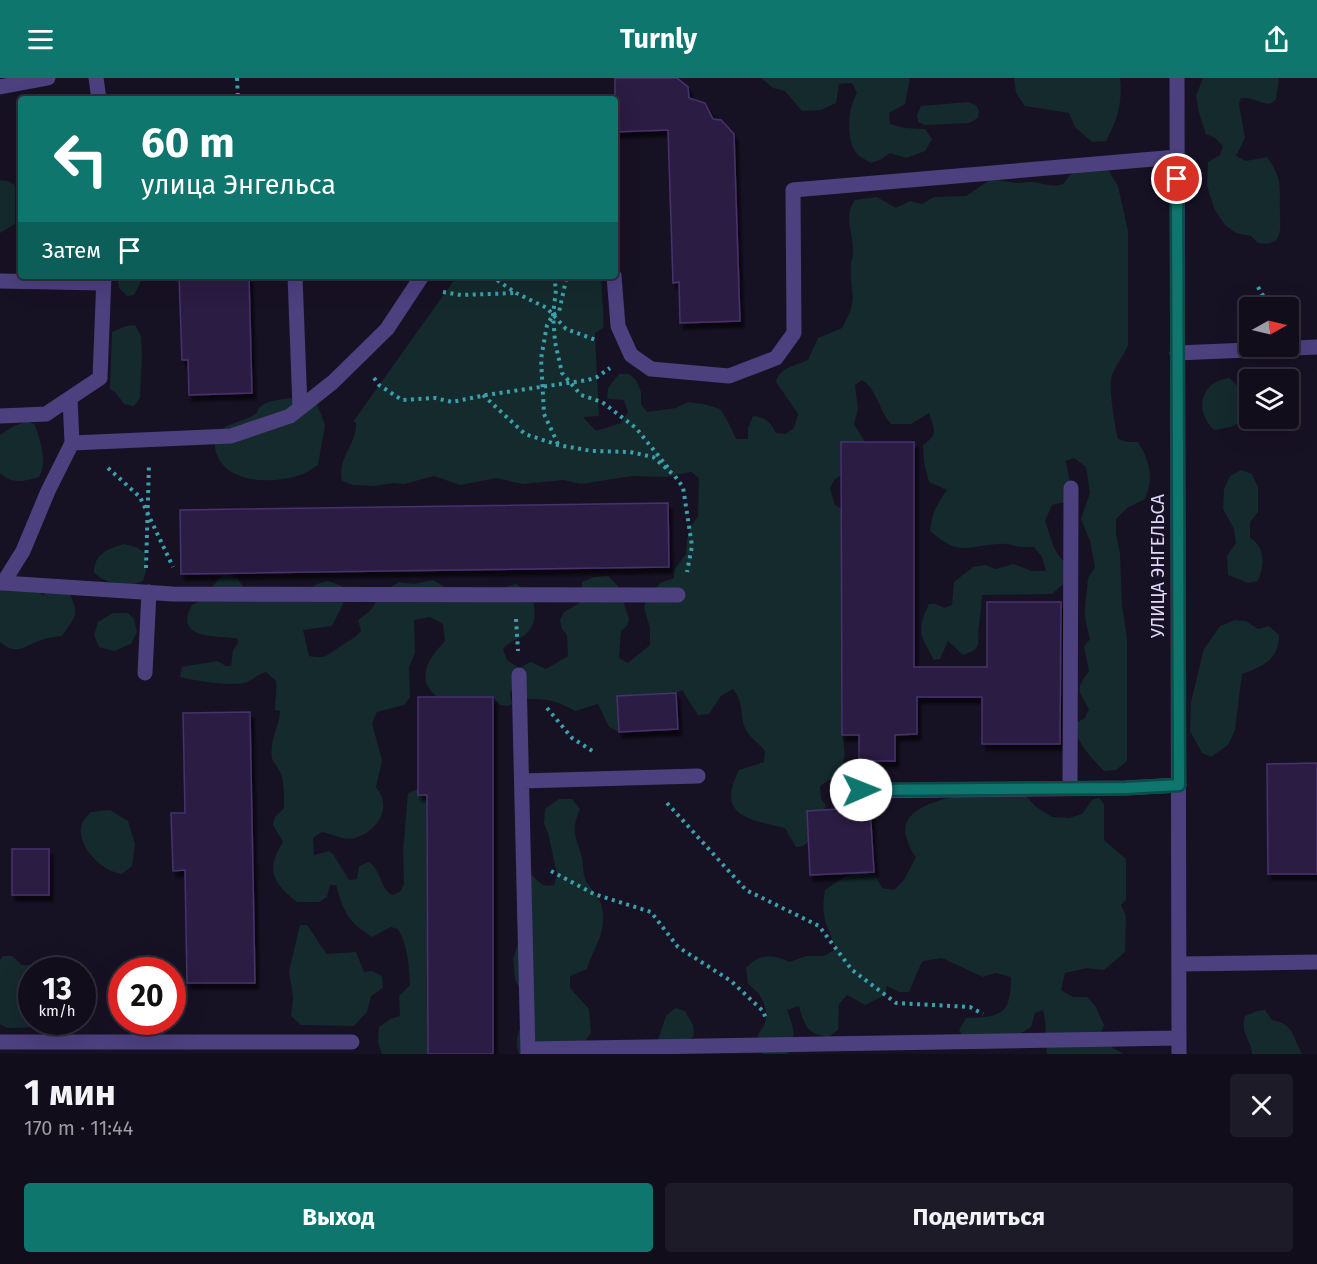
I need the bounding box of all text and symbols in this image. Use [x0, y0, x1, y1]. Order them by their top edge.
icon: menu [24, 23, 57, 56]
text: Turnly [620, 23, 697, 55]
icon: share [1260, 23, 1293, 56]
text: 60 m [141, 118, 235, 168]
icon: left [42, 120, 120, 198]
pin [1151, 153, 1202, 204]
icon: arrive [1160, 162, 1193, 195]
text: улица Энгельса [141, 169, 336, 201]
icon: arrive [113, 234, 146, 267]
text: Затем [42, 237, 101, 264]
north arrow [1239, 297, 1299, 357]
map controls [1239, 297, 1299, 429]
button: layers [1239, 369, 1299, 429]
street label: УЛИЦА ЭНГЕЛЬСА [1147, 493, 1169, 638]
position arrow [829, 758, 893, 822]
speed limit sign: 20 [108, 957, 186, 1035]
text: 13 [42, 971, 72, 1007]
text: km/h [38, 1002, 76, 1020]
text: 1 мин [24, 1071, 116, 1115]
button: close [1230, 1074, 1293, 1137]
text: 170 m · 11:44 [24, 1116, 133, 1140]
button: Выход [24, 1183, 653, 1252]
button: Поделиться [665, 1183, 1293, 1252]

